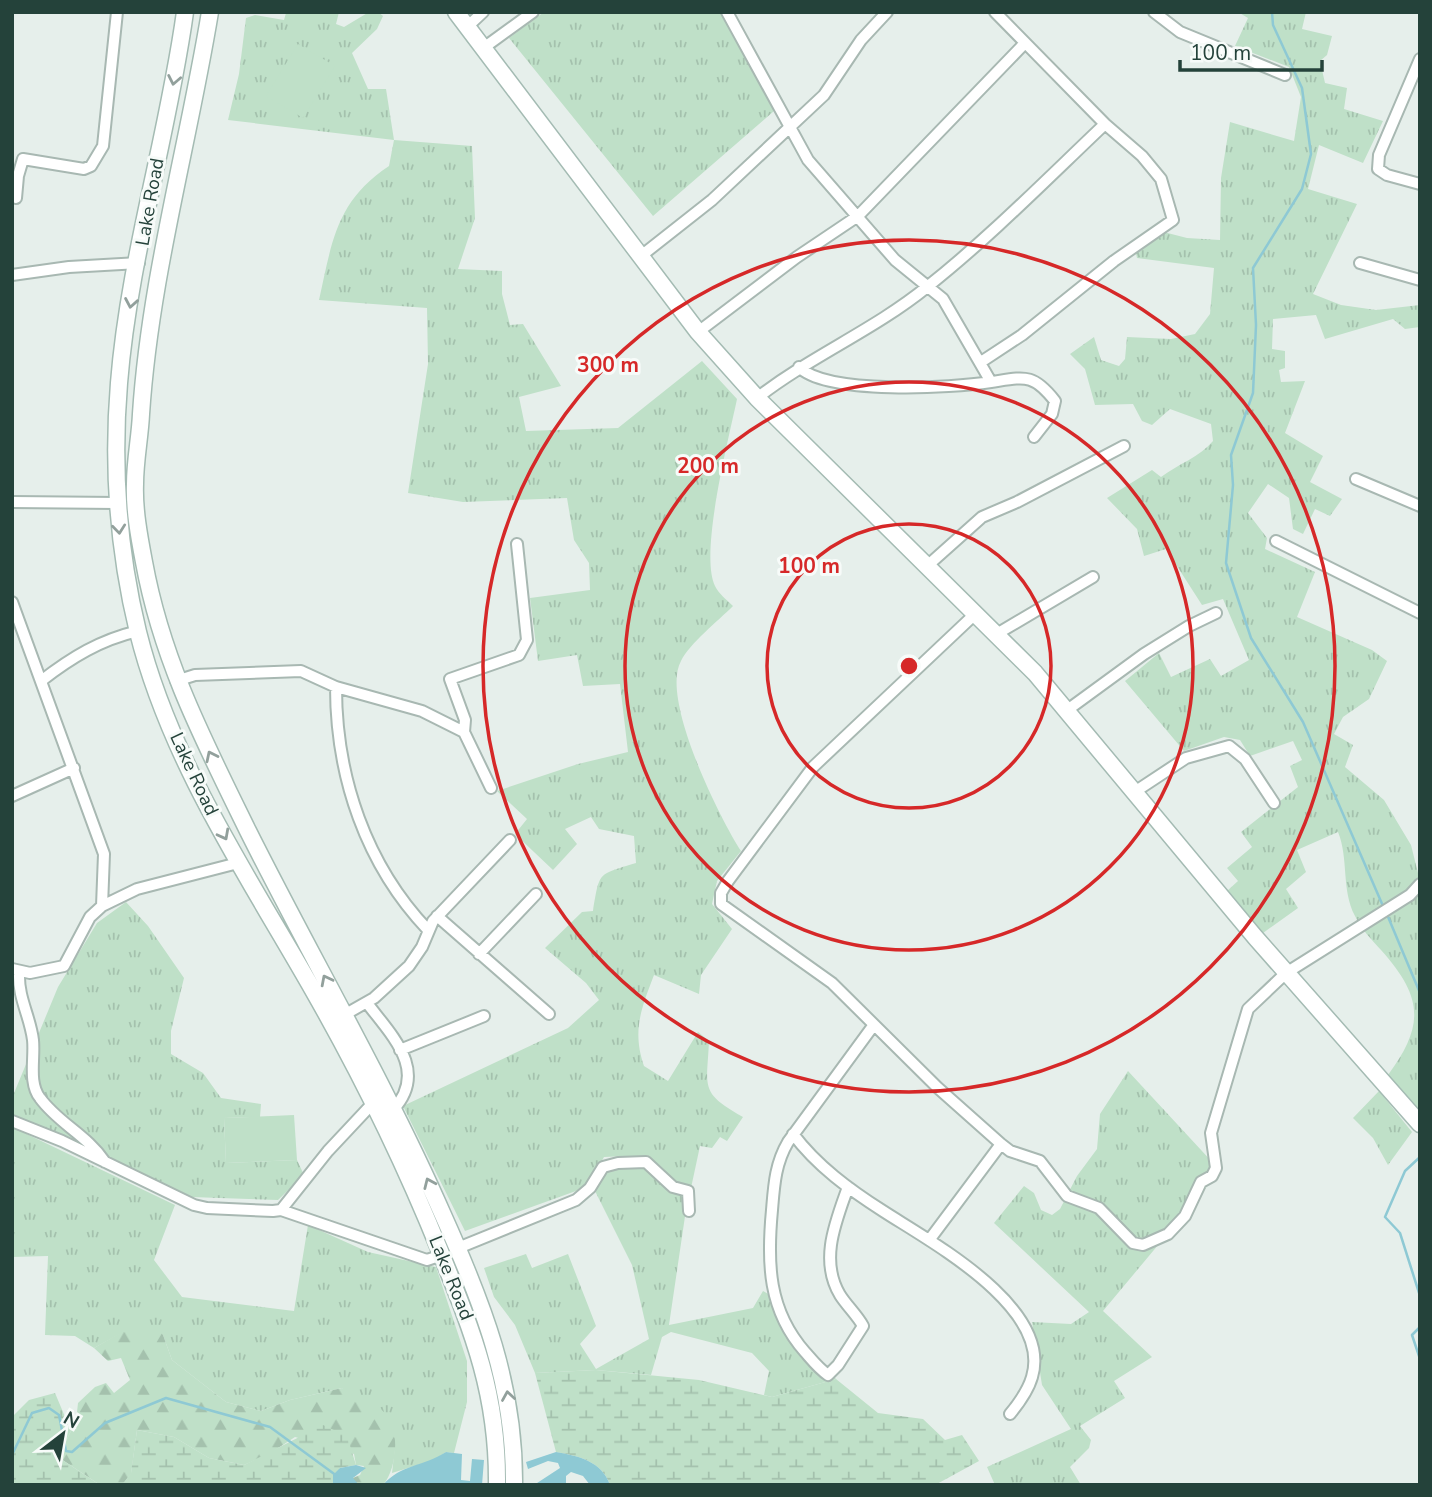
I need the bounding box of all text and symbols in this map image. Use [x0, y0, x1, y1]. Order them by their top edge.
scale bar [1180, 28, 1322, 72]
text: 100 m [1190, 39, 1251, 67]
one-way arrow [167, 74, 182, 85]
street label: Lake Road [129, 156, 171, 248]
one-way arrow [124, 297, 139, 309]
text: 300 m [577, 351, 639, 379]
text: 200 m [677, 452, 739, 480]
one-way arrow [111, 524, 126, 535]
text: 100 m [778, 552, 840, 580]
centre of rings [897, 654, 921, 678]
street label: Lake Road [163, 728, 225, 820]
one-way arrow [205, 751, 219, 763]
one-way arrow [216, 828, 229, 840]
one-way arrow [321, 975, 335, 987]
one-way arrow [424, 1178, 438, 1190]
street label: Lake Road [422, 1232, 480, 1324]
one-way arrow [501, 1390, 516, 1402]
north arrow [28, 1399, 98, 1469]
text: N [58, 1405, 84, 1435]

